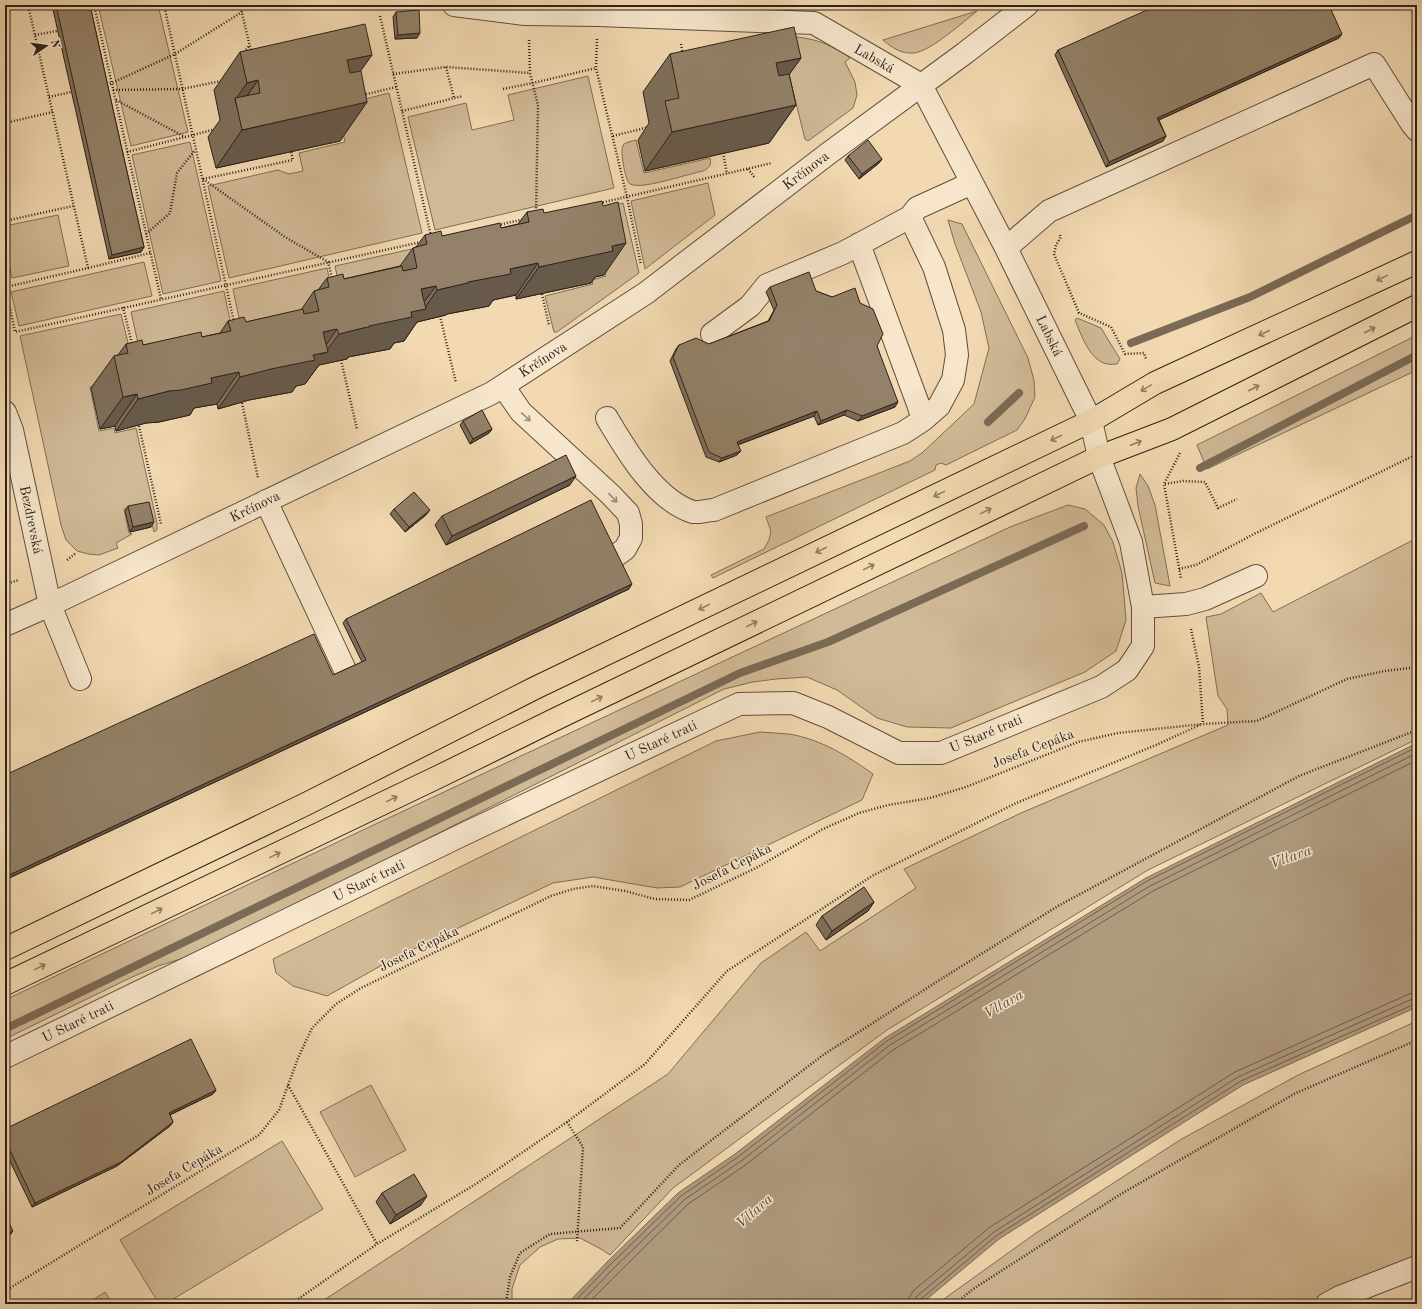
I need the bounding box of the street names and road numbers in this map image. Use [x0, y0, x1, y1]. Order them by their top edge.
street label: Labská [852, 42, 897, 76]
street label: Krčínova [780, 149, 832, 193]
street label: Labská [1033, 313, 1065, 359]
street label: Krčínova [517, 339, 570, 381]
street label: Bezdrevská [17, 485, 45, 555]
street label: Krčínova [228, 489, 282, 525]
street label: U Staré trati [948, 712, 1025, 756]
street label: U Staré trati [623, 718, 699, 764]
street label: Josefa Cepáka [990, 727, 1076, 771]
street label: Josefa Cepáka [690, 841, 774, 893]
street label: U Staré trati [331, 858, 407, 904]
street label: Josefa Cepáka [377, 924, 461, 974]
street label: U Staré trati [40, 999, 116, 1045]
street label: Josefa Cepáka [143, 1142, 225, 1198]

